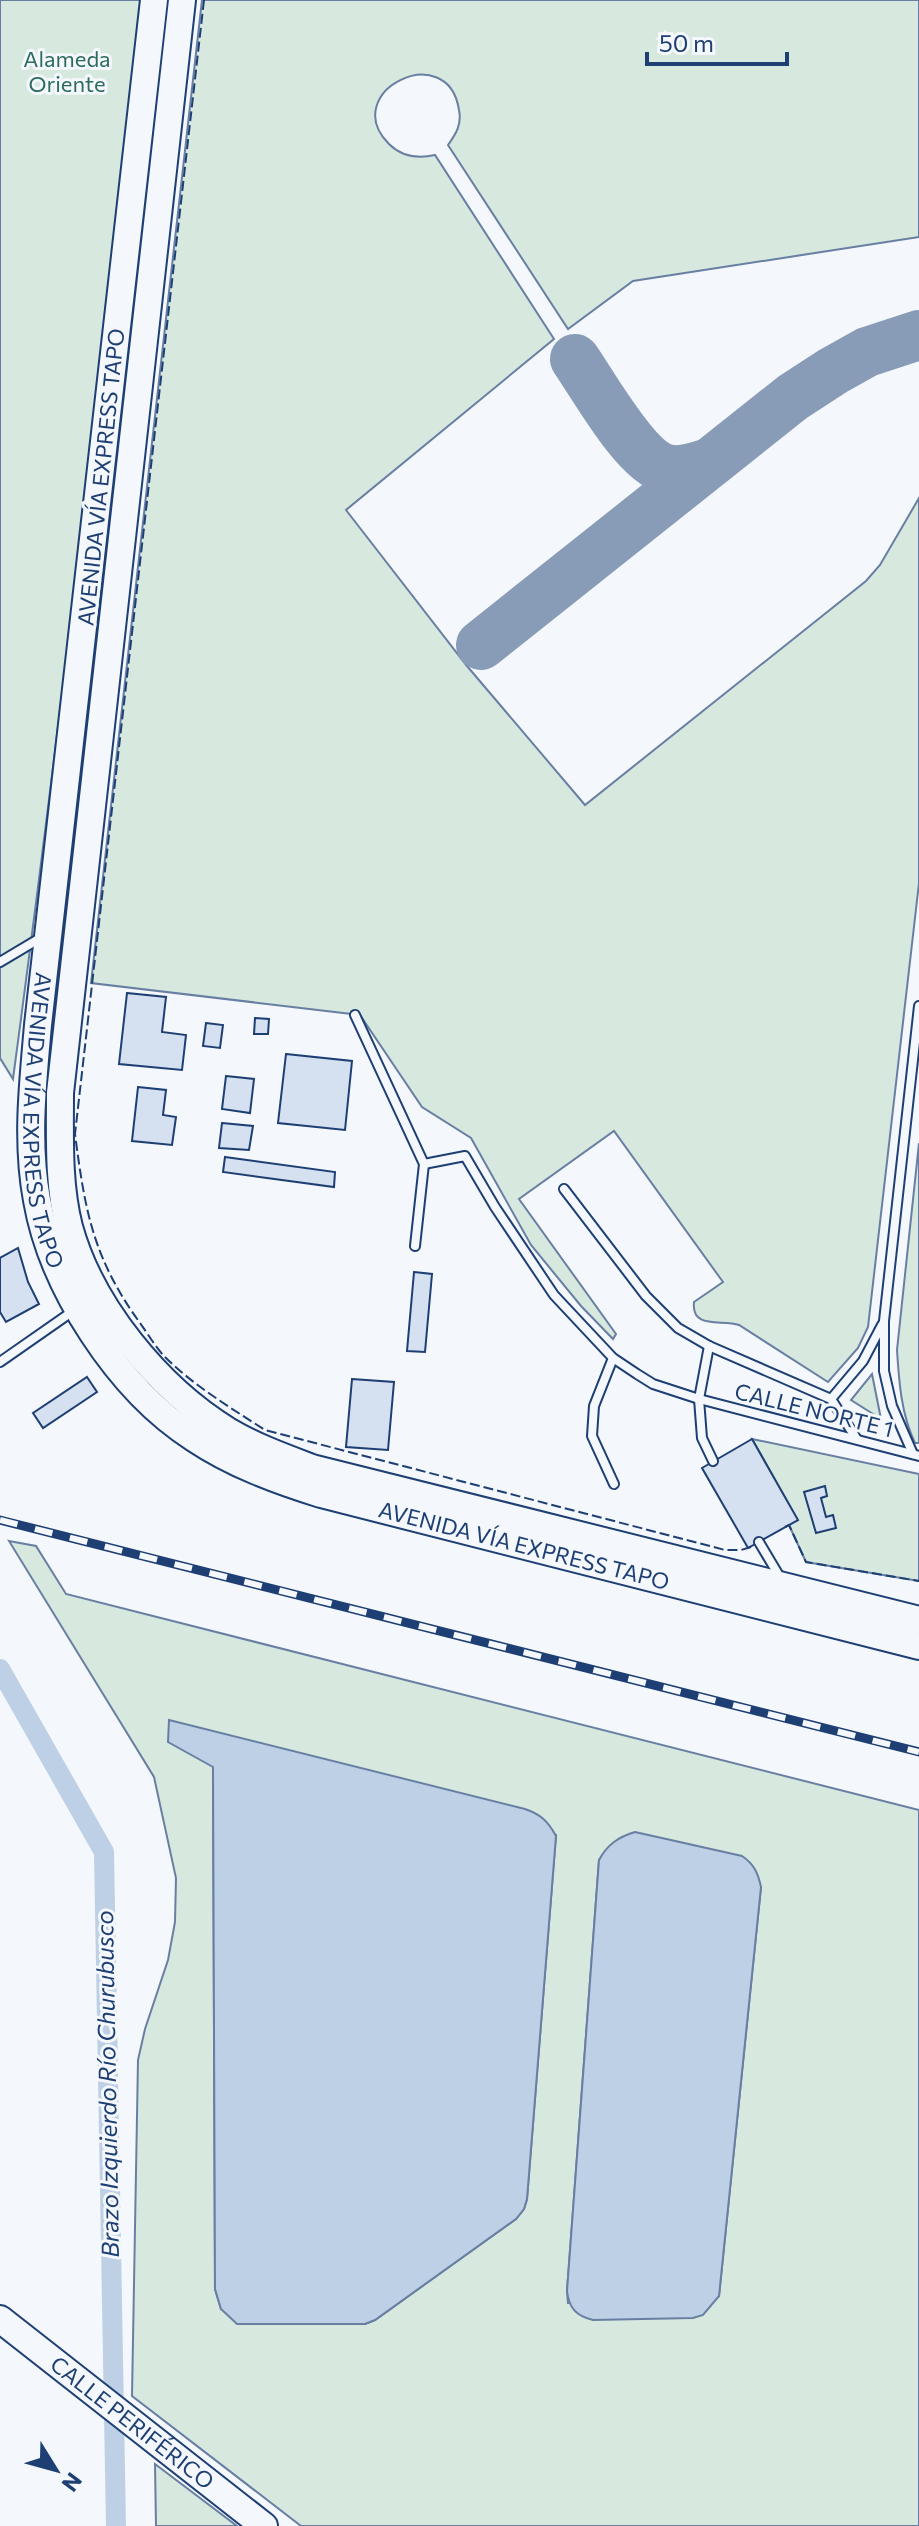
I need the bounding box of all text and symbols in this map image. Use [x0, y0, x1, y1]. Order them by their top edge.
scale bar [647, 16, 787, 66]
text: 50 m [659, 28, 714, 57]
park label: Alameda Oriente [23, 45, 111, 97]
street label: AVENIDA VÍA EXPRESS TAPO [71, 327, 130, 627]
street label: AVENIDA VÍA EXPRESS TAPO [18, 971, 70, 1272]
street label: CALLE NORTE 1 [732, 1377, 896, 1442]
street label: AVENIDA VÍA EXPRESS TAPO [376, 1495, 672, 1595]
water label: Brazo Izquierdo Río Churubusco [89, 1910, 124, 2258]
street label: CALLE PERIFÉRICO [45, 2350, 220, 2495]
north arrow [16, 2430, 96, 2510]
text: N [57, 2468, 88, 2497]

